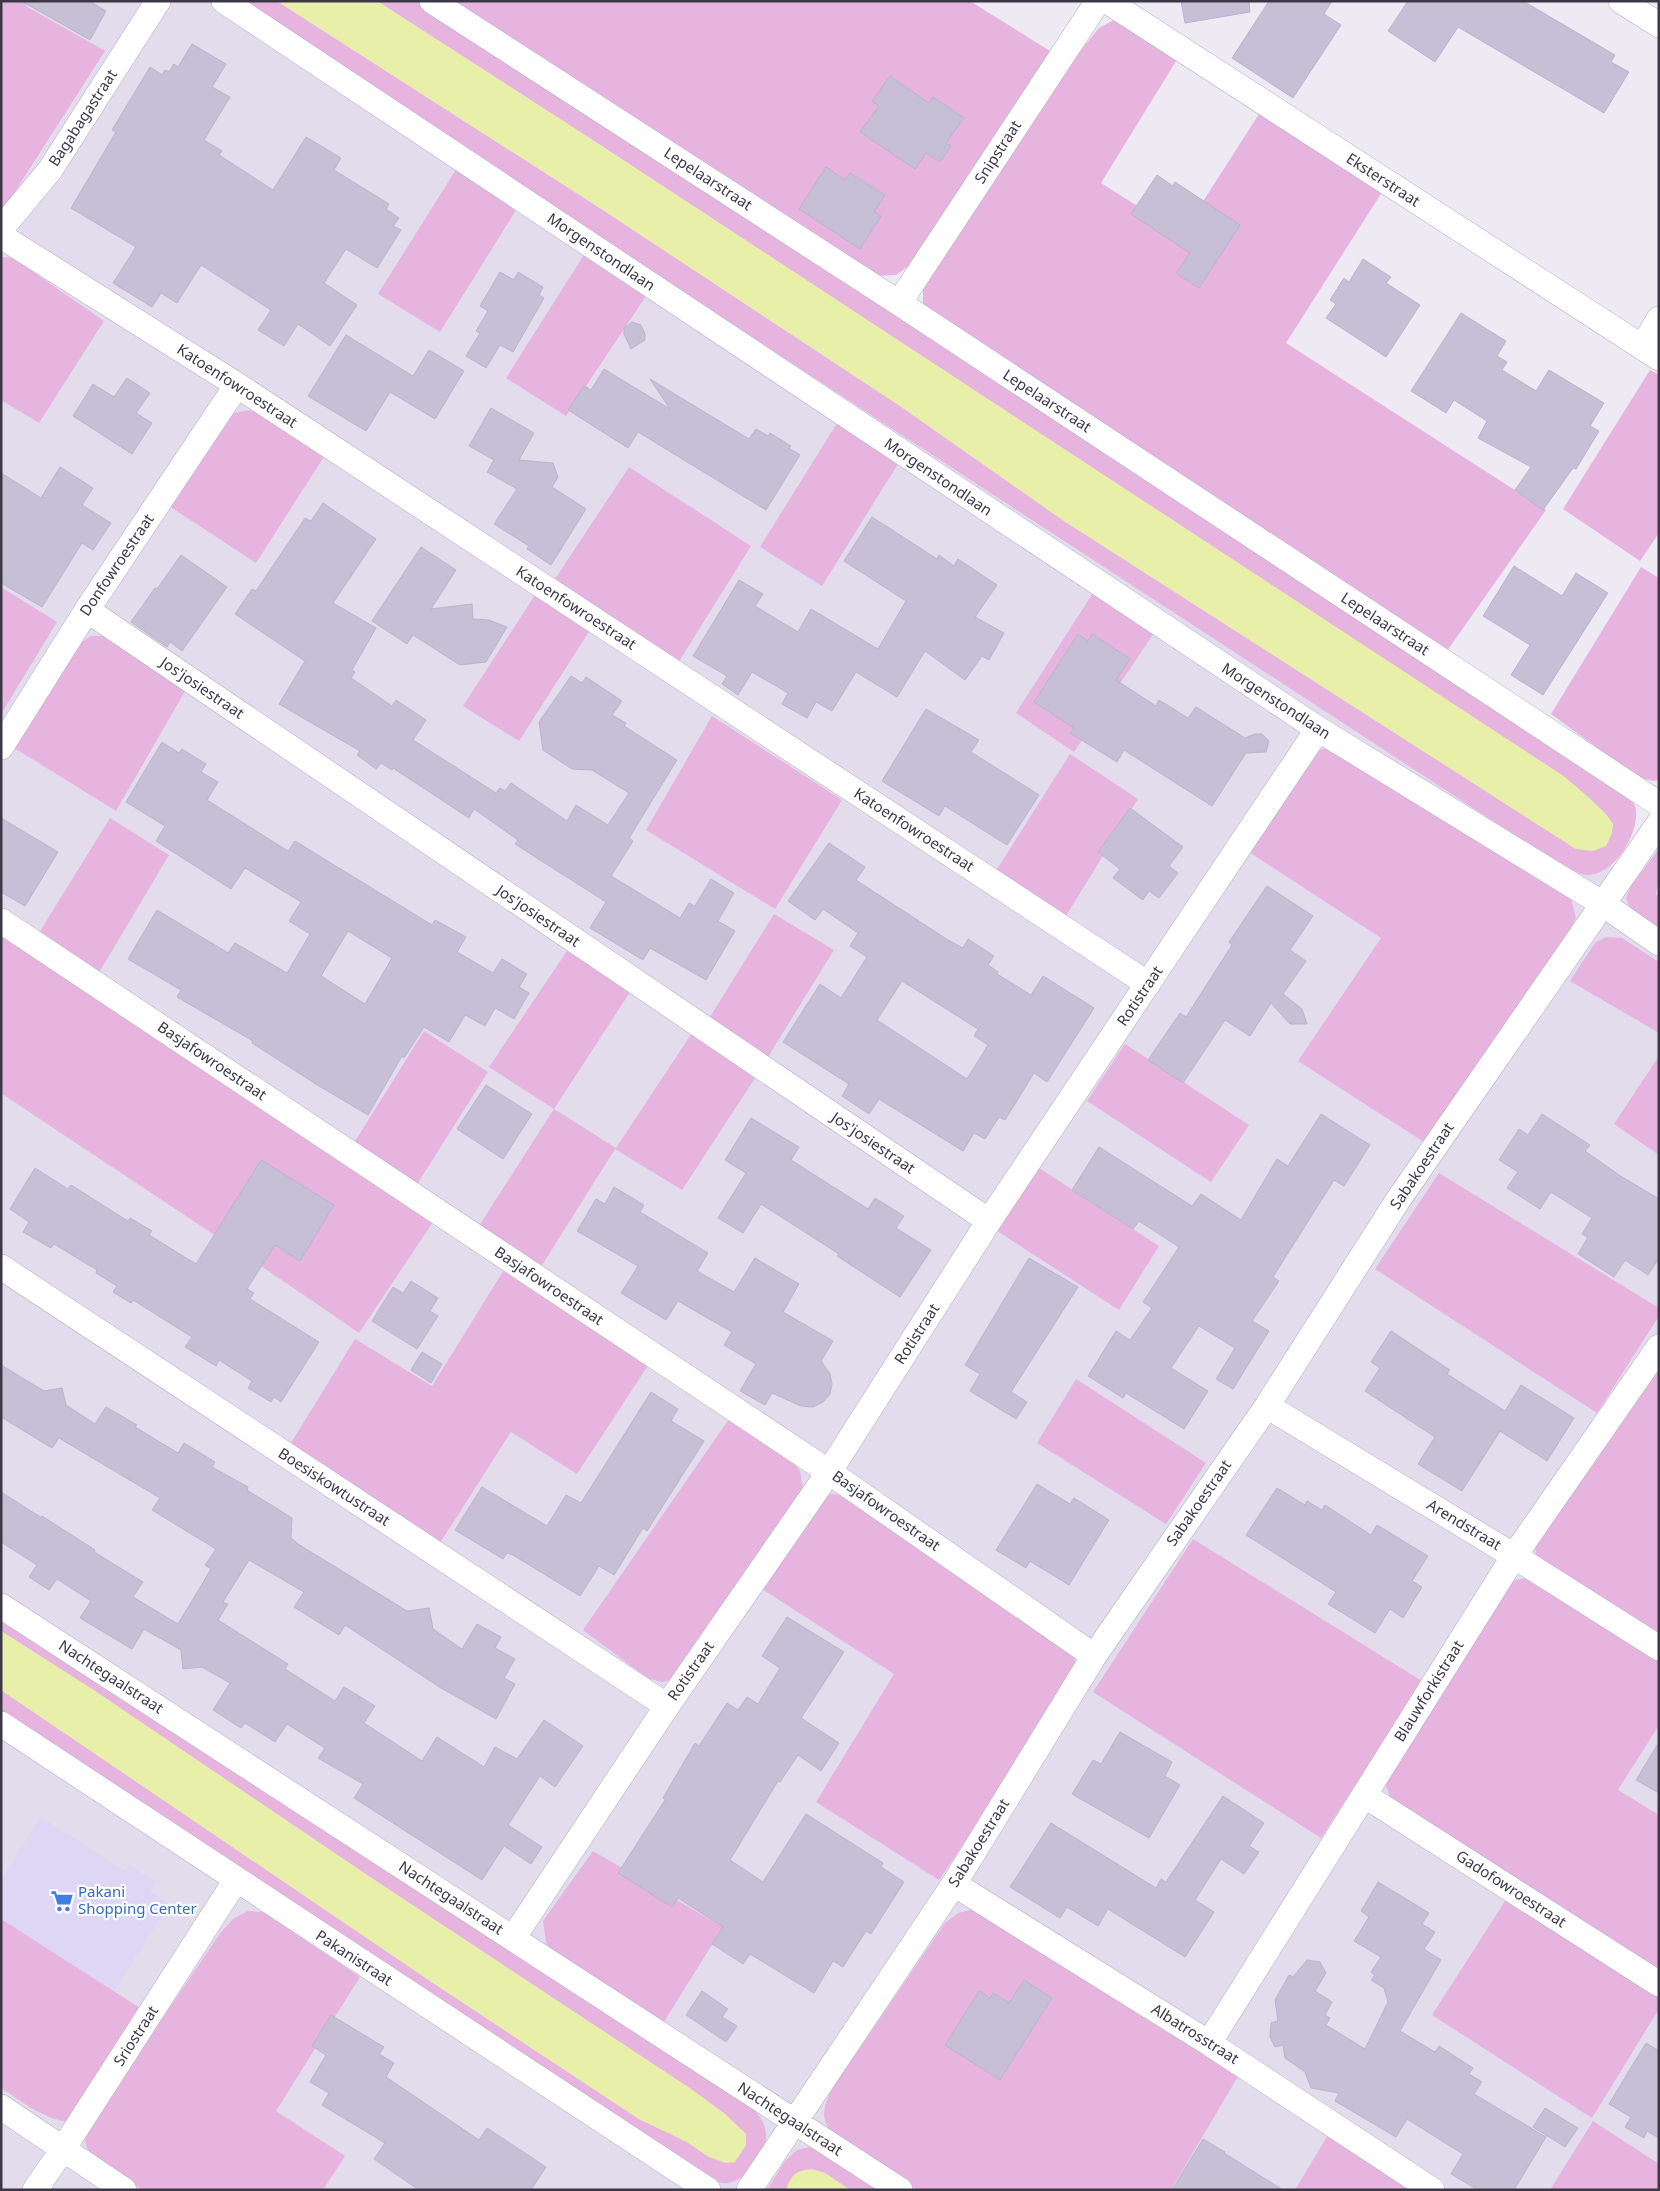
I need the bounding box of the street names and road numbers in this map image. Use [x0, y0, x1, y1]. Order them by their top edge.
street label: Bagabagastraat [43, 65, 121, 170]
street label: Snipstraat [969, 116, 1025, 187]
street label: Lepelaarstraat [660, 142, 757, 215]
street label: Eksterstraat [1343, 148, 1425, 211]
street label: Morgenstondlaan [544, 208, 659, 295]
street label: Katoenfowroestraat [173, 339, 302, 432]
street label: Lepelaarstraat [999, 364, 1096, 437]
street label: Morgenstondlaan [881, 433, 996, 520]
street label: Donfowroestraat [75, 509, 158, 619]
street label: Katoenfowroestraat [512, 561, 641, 654]
street label: Lepelaarstraat [1337, 587, 1434, 660]
street label: Jos'josiestraat [155, 651, 249, 723]
street label: Morgenstondlaan [1218, 658, 1335, 743]
street label: Katoenfowroestraat [850, 783, 979, 876]
street label: Jos'josiestraat [491, 879, 585, 951]
street label: Rotistraat [1112, 961, 1167, 1029]
street label: Basjafowroestraat [154, 1016, 271, 1104]
street label: Jos'josiestraat [826, 1106, 920, 1178]
street label: Sabakoestraat [1385, 1118, 1458, 1213]
street label: Basjafowroestraat [491, 1241, 608, 1329]
street label: Rotistraat [889, 1299, 943, 1368]
street label: Boesiskowtustraat [275, 1443, 395, 1530]
street label: Sabakoestraat [1161, 1455, 1236, 1549]
street label: Basjafowroestraat [829, 1465, 945, 1555]
street label: Arendstraat [1424, 1494, 1506, 1554]
street label: Nachtegaalstraat [55, 1635, 168, 1718]
street label: Blauwforkistraat [1389, 1635, 1468, 1745]
street label: Rotistraat [662, 1636, 718, 1704]
street label: Sabakoestraat [943, 1794, 1014, 1890]
street label: Gadofowroestraat [1453, 1845, 1571, 1932]
street label: Nachtegaalstraat [395, 1856, 508, 1939]
street label: Pakanistraat [312, 1925, 397, 1990]
street label: Albatrosstraat [1148, 1998, 1243, 2068]
street label: Sriostraat [108, 2001, 162, 2069]
street label: Nachtegaalstraat [734, 2077, 847, 2160]

